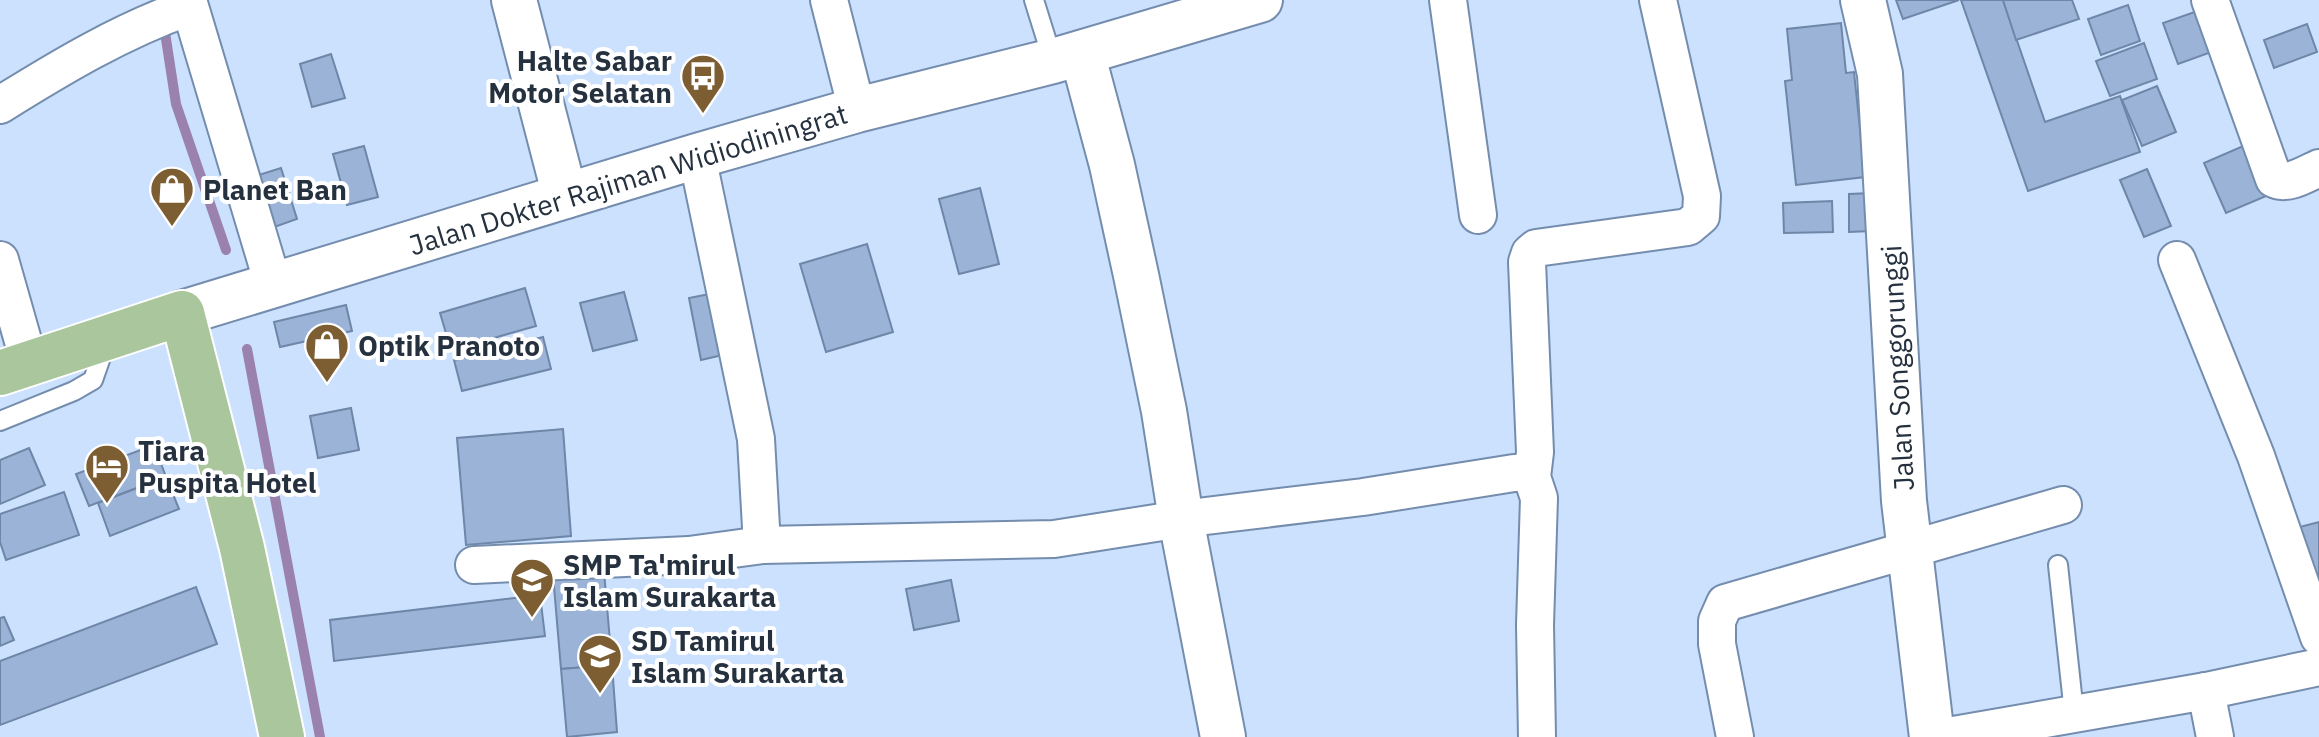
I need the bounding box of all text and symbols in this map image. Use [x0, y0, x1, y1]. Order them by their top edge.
place label: Halte Sabar Motor Selatan [488, 42, 672, 111]
bus stop icon: Halte Sabar Motor Selatan [679, 52, 727, 115]
street label: Jalan Dokter Rajiman Widiodiningrat [404, 95, 852, 263]
shop icon: Planet Ban [148, 165, 196, 228]
place label: Planet Ban [203, 171, 347, 208]
street label: Jalan Songgorunggi [1872, 244, 1922, 492]
shop icon: Optik Pranoto [303, 321, 351, 384]
place label: Optik Pranoto [358, 327, 540, 364]
place label: Tiara Puspita Hotel [138, 432, 316, 501]
hotel icon: Tiara Puspita Hotel [83, 442, 131, 505]
place label: SMP Ta'mirul Islam Surakarta [563, 546, 776, 615]
school or university icon: SMP Ta'mirul Islam Surakarta [508, 556, 556, 619]
place label: SD Tamirul Islam Surakarta [631, 622, 844, 691]
school or university icon: SD Tamirul Islam Surakarta [576, 632, 624, 695]

